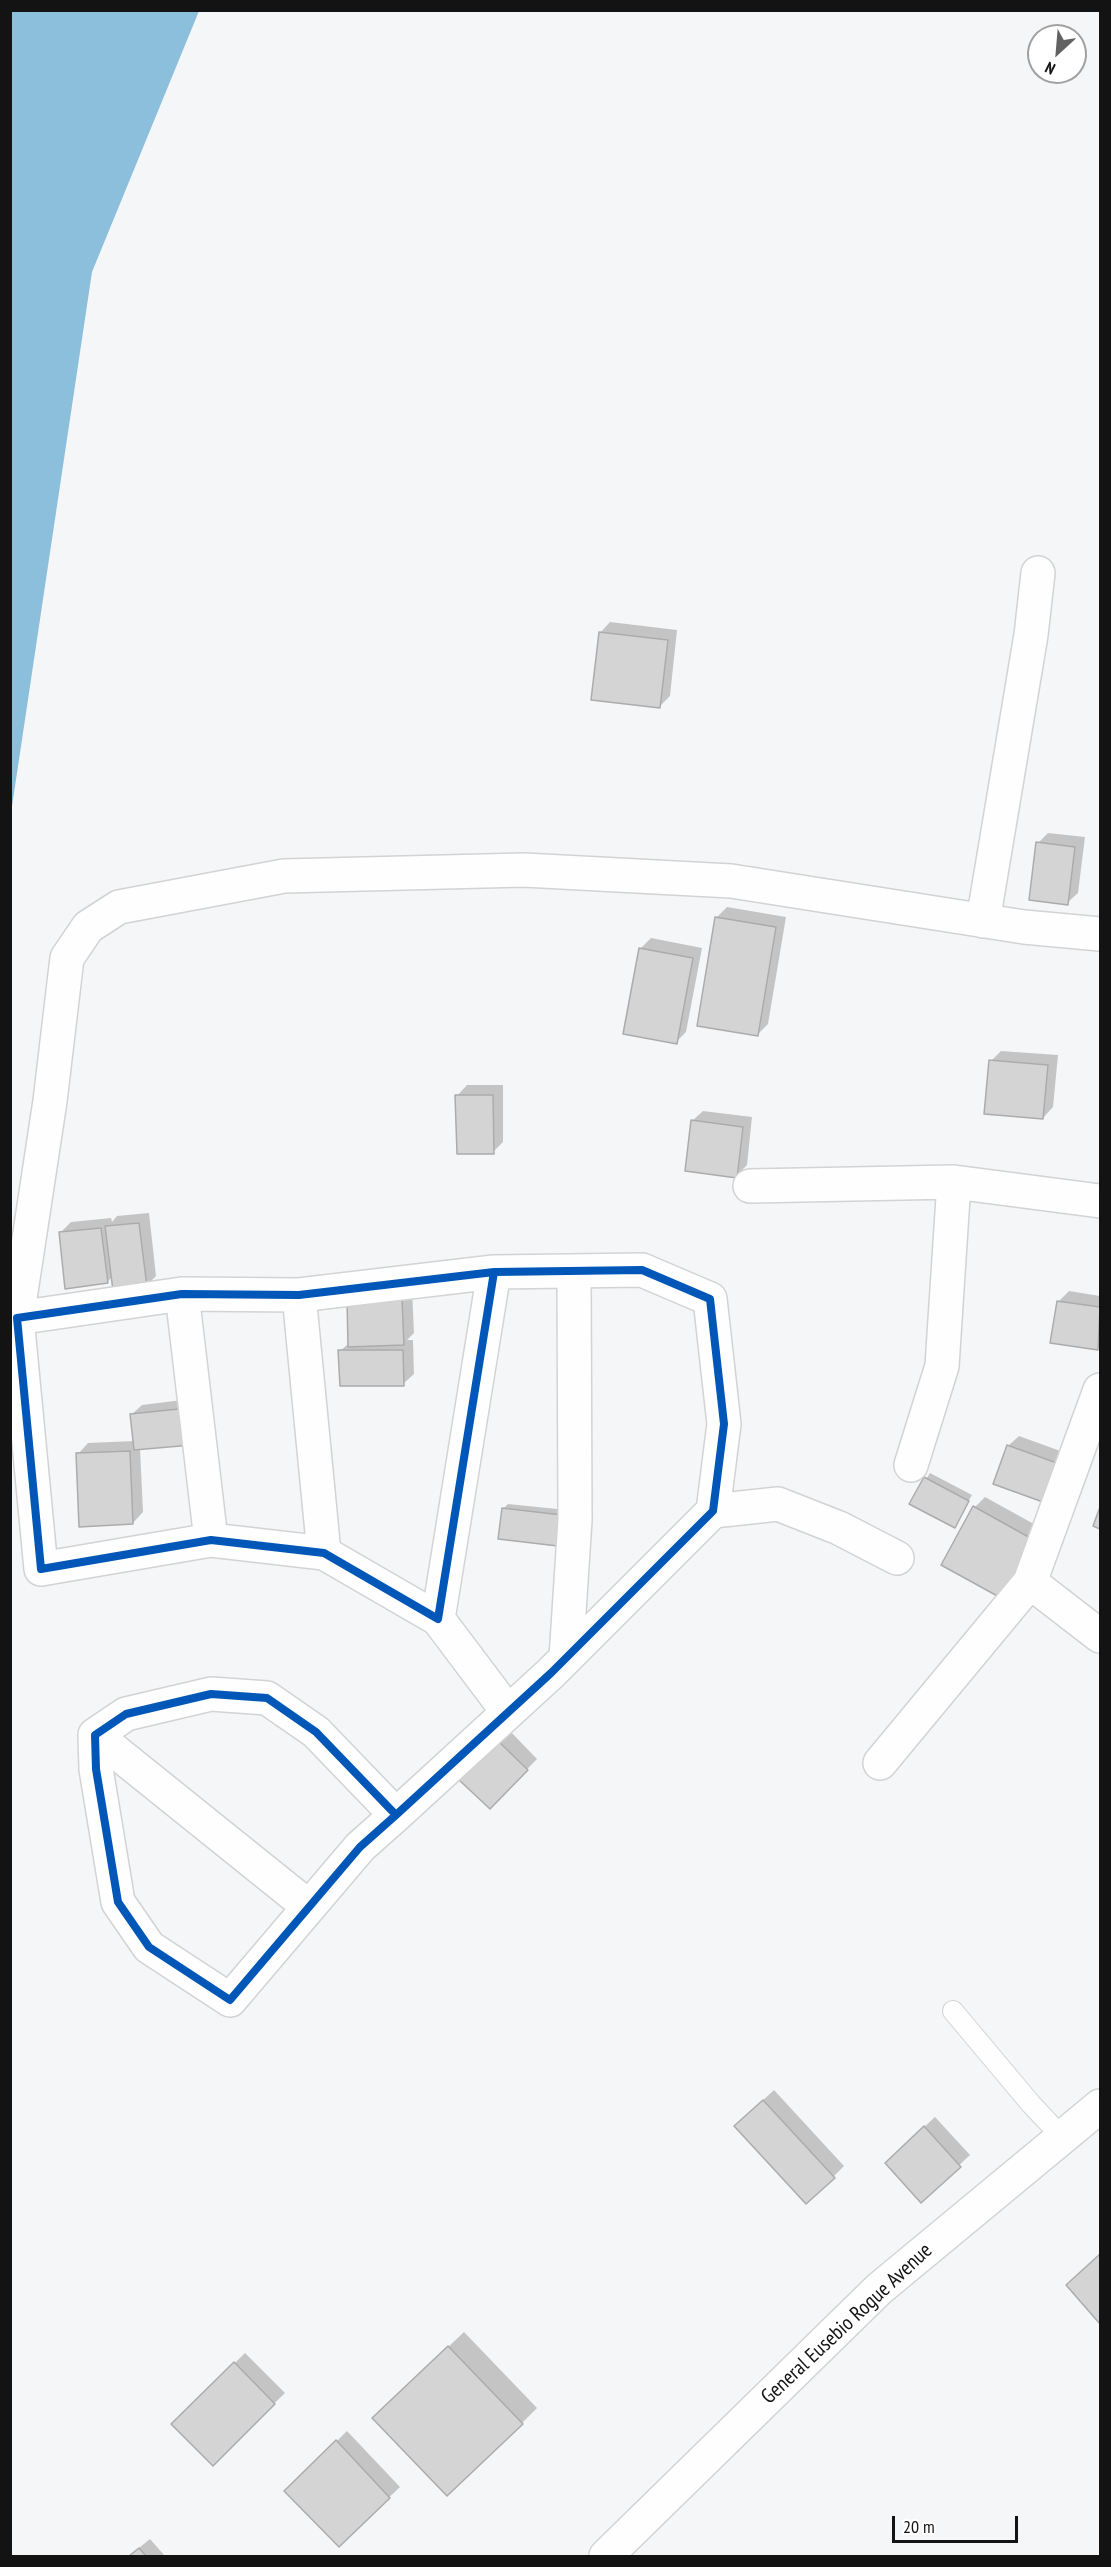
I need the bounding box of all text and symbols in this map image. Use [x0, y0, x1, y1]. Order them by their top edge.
north arrow [1027, 24, 1087, 84]
text: N [1042, 58, 1058, 79]
street label: General Eusebio Rogue Avenue [756, 2238, 938, 2410]
scale bar [895, 2504, 1021, 2542]
text: 20 m [903, 2515, 935, 2538]

